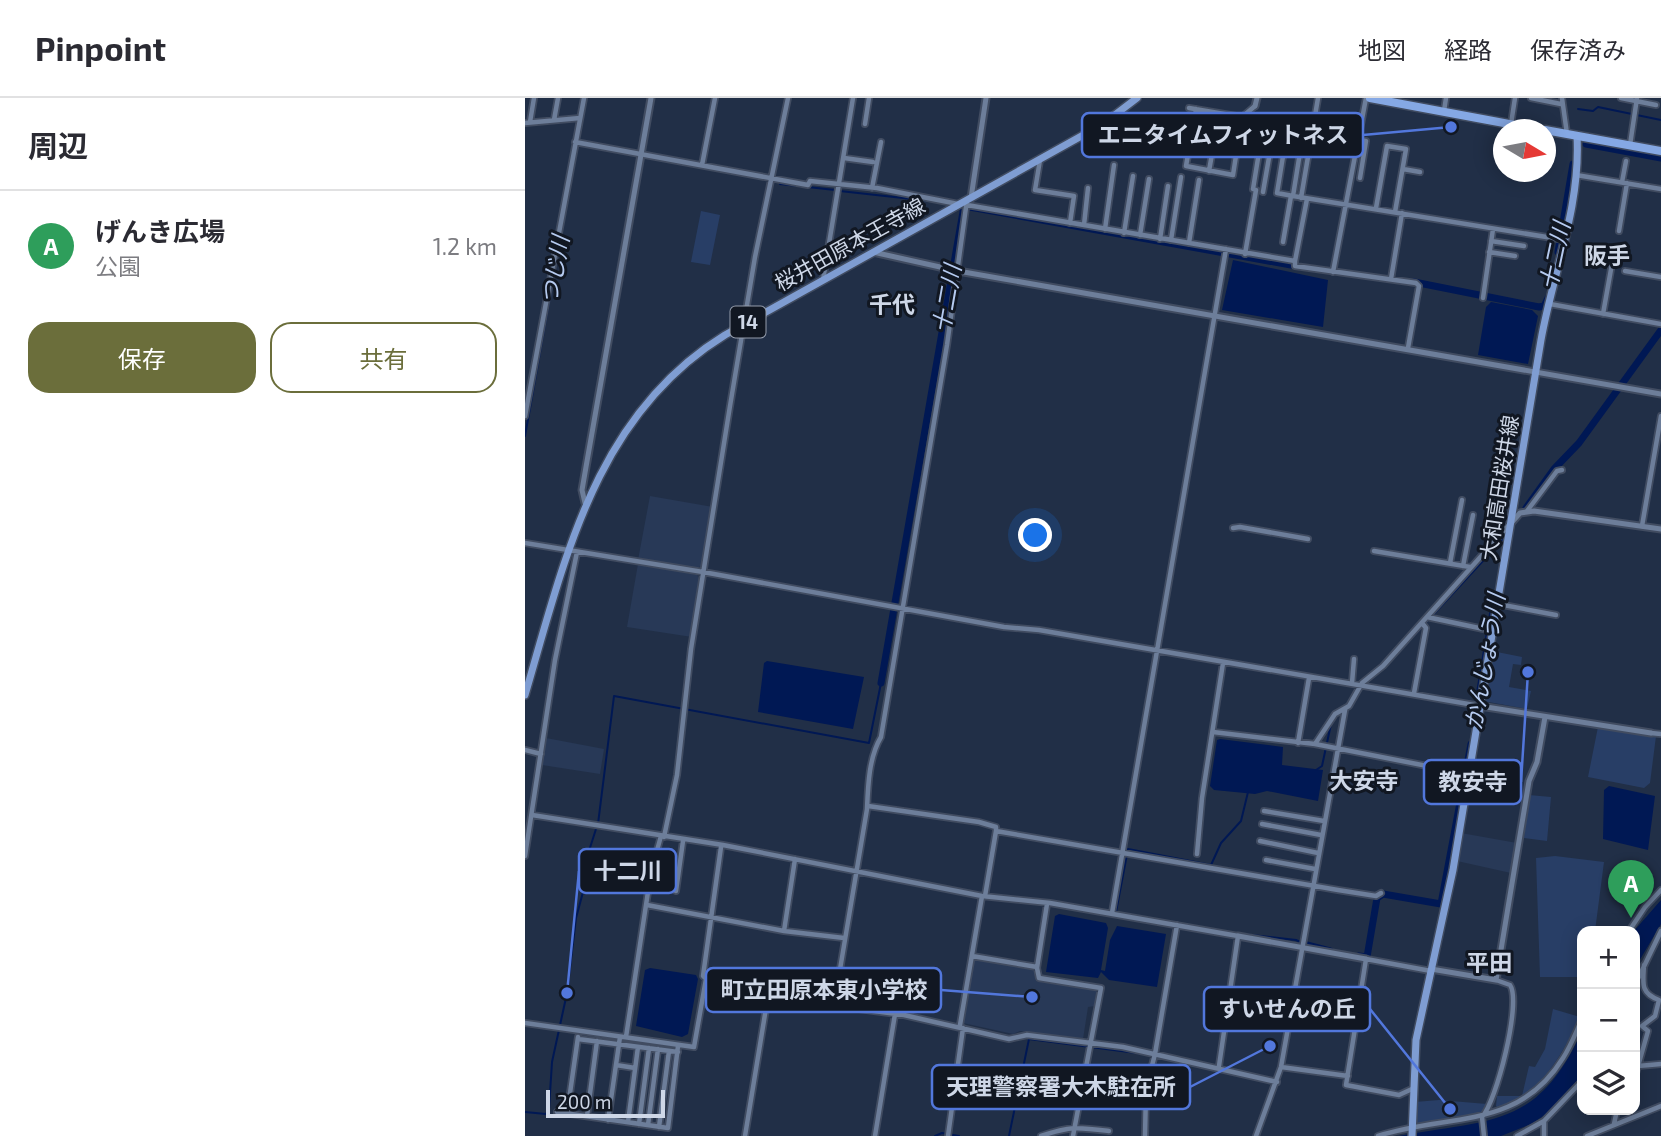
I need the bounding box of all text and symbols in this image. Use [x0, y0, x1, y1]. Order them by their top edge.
text: Pinpoint [35, 28, 166, 68]
text: 地図 [1358, 35, 1406, 64]
text: 経路 [1444, 35, 1492, 64]
text: 保存済み [1530, 35, 1626, 64]
callout: エニタイムフィットネス [1082, 113, 1363, 157]
north arrow [1493, 119, 1556, 182]
text: エニタイムフィットネス [1098, 120, 1348, 148]
text: 周辺 [28, 127, 88, 163]
street label: 桜井田原本王寺線 [770, 192, 929, 295]
text: げんき広場 [95, 215, 225, 246]
water label: 十二川 [1533, 216, 1576, 292]
water label: つじ川 [534, 230, 574, 306]
text: A [43, 232, 59, 260]
text: 1.2 km [433, 232, 497, 260]
district label: 阪手 [1584, 241, 1630, 269]
text: 公園 [95, 252, 141, 280]
water label: 十二川 [926, 259, 966, 335]
district label: 千代 [869, 290, 915, 318]
road number: 14 [731, 306, 766, 338]
button: 保存 [28, 322, 256, 393]
button: 共有 [270, 322, 497, 393]
street label: 大和高田桜井線 [1475, 413, 1522, 562]
your location [1018, 518, 1052, 552]
water label: かんじょう川 [1458, 588, 1510, 732]
callout: 教安寺 [1424, 760, 1521, 804]
district label: 大安寺 [1330, 766, 1399, 794]
text: 教安寺 [1439, 767, 1508, 795]
callout: 十二川 [579, 849, 676, 893]
text: 十二川 [594, 856, 663, 884]
pin: A [1608, 860, 1654, 918]
map controls [1577, 926, 1640, 1115]
button: + [1577, 926, 1640, 989]
district label: 平田 [1466, 948, 1512, 976]
callout: 町立田原本東小学校 [706, 968, 941, 1012]
text: 町立田原本東小学校 [721, 975, 928, 1003]
callout: すいせんの丘 [1204, 987, 1370, 1031]
button: − [1577, 989, 1640, 1052]
text: すいせんの丘 [1218, 994, 1356, 1022]
button: layers [1577, 1052, 1640, 1115]
callout: 天理警察署大木駐在所 [932, 1065, 1190, 1109]
text: 天理警察署大木駐在所 [946, 1072, 1176, 1100]
scale bar [546, 1087, 665, 1119]
text: 200 m [557, 1090, 611, 1113]

